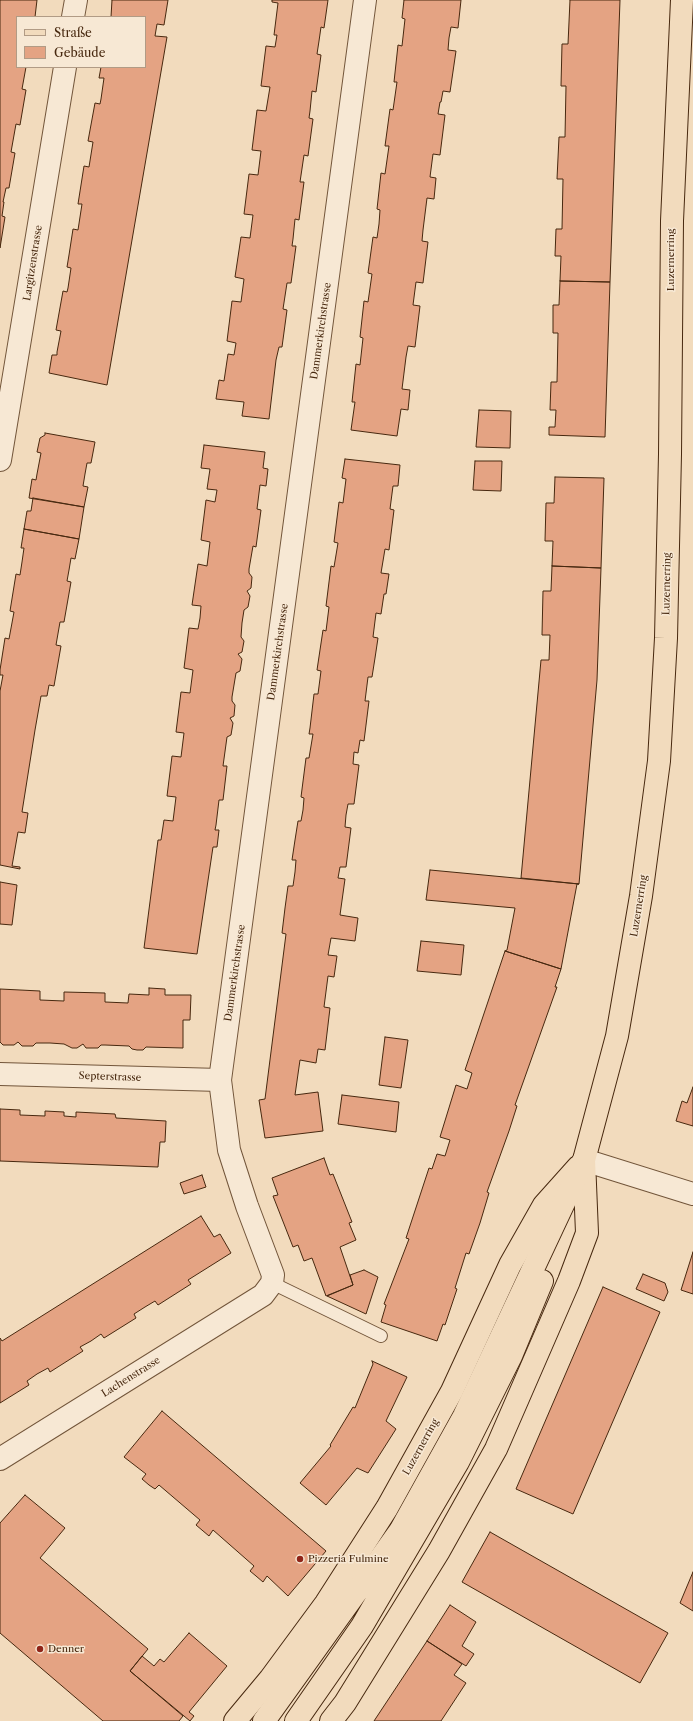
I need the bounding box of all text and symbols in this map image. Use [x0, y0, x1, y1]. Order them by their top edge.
legend [16, 16, 146, 68]
text: Straße [54, 25, 92, 40]
text: Gebäude [54, 45, 105, 60]
street label: Largitzenstrasse [21, 224, 45, 302]
street label: Luzernerring [665, 229, 677, 291]
street label: Dammerkirchstrasse [308, 282, 334, 380]
street label: Luzernerring [660, 553, 674, 615]
street label: Dammerkirchstrasse [265, 603, 291, 701]
street label: Luzernerring [628, 874, 650, 938]
street label: Dammerkirchstrasse [222, 924, 248, 1022]
street label: Septerstrasse [78, 1070, 142, 1084]
street label: Lachenstrasse [100, 1354, 162, 1400]
street label: Luzernerring [401, 1417, 441, 1477]
place label: Pizzeria Fulmine [308, 1553, 389, 1565]
marker: Pizzeria Fulmine [295, 1554, 305, 1564]
place label: Denner [48, 1643, 84, 1655]
marker: Denner [35, 1644, 45, 1654]

